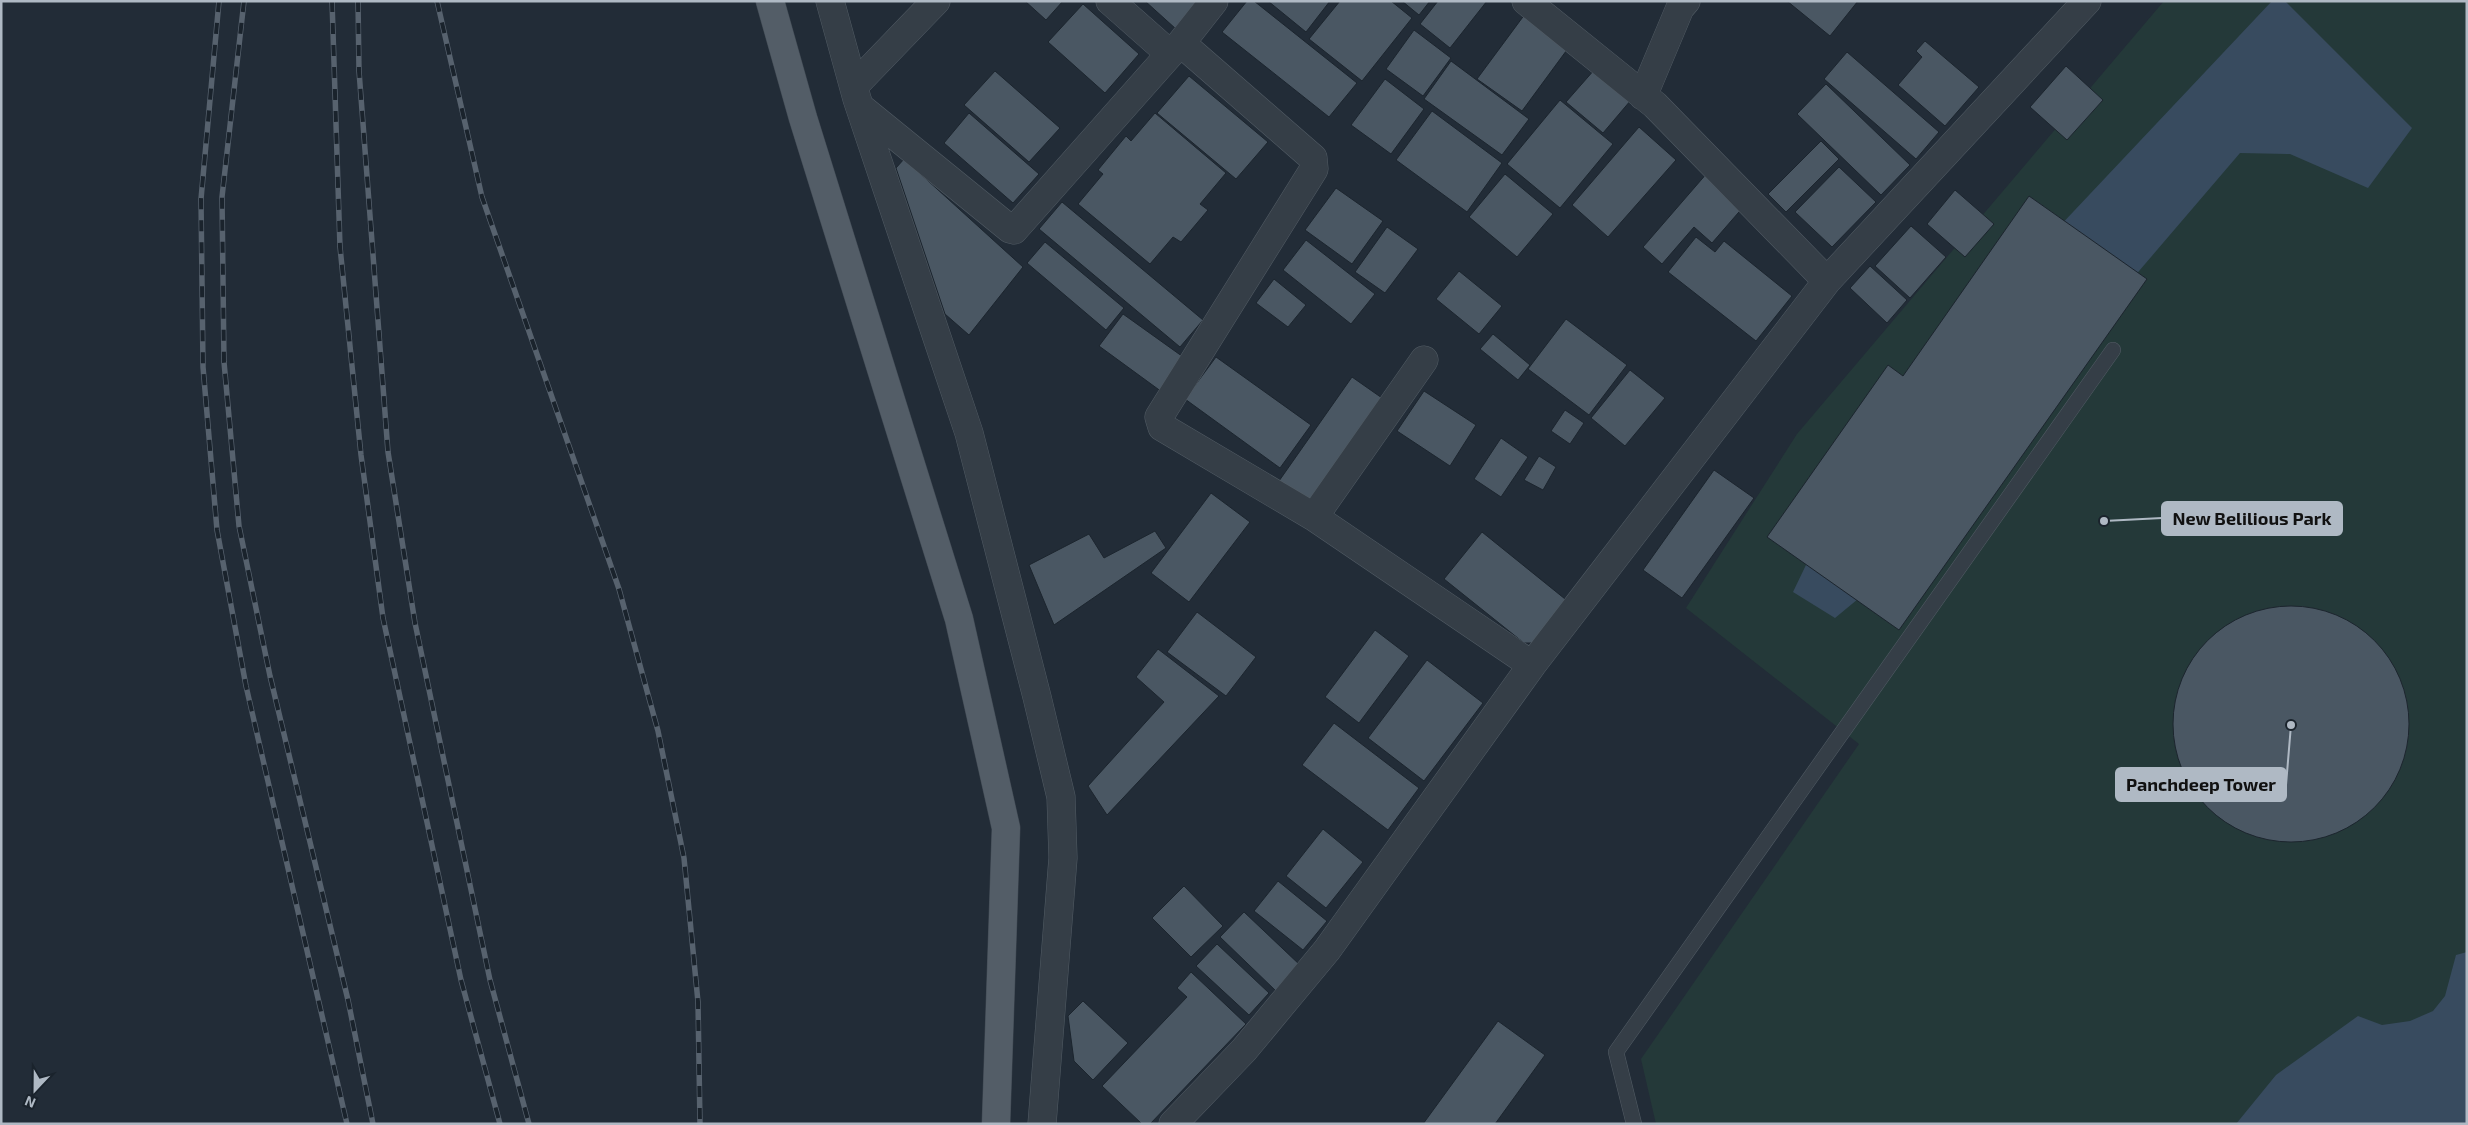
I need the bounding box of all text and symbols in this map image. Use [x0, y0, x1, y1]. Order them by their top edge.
callout: New Belilious Park [2162, 502, 2342, 535]
text: New Belilious Park [2172, 507, 2332, 529]
callout: Panchdeep Tower [2116, 768, 2286, 801]
text: Panchdeep Tower [2126, 773, 2276, 795]
north arrow [10, 1065, 60, 1115]
text: N [22, 1093, 38, 1112]

